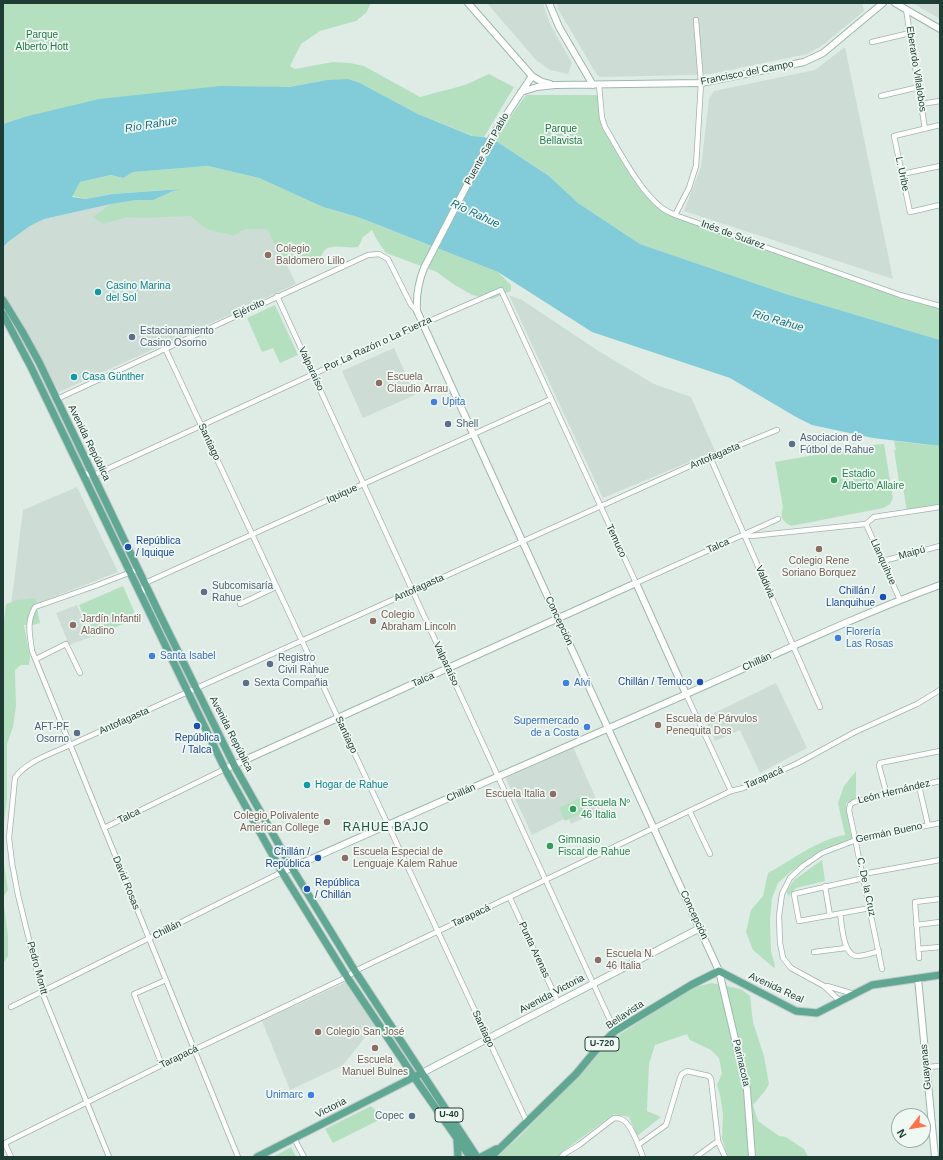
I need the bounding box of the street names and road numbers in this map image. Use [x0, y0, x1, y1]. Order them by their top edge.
street label: Eberardo Villalobos [903, 25, 929, 113]
street label: Francisco del Campo [699, 58, 795, 88]
street label: Puente San Pablo [462, 111, 512, 187]
street label: L. Uribe [892, 156, 912, 192]
street label: Inés de Suárez [699, 218, 767, 252]
street label: Ejército [231, 297, 267, 321]
street label: Por La Razón o La Fuerza [322, 314, 434, 374]
street label: Valparaíso [296, 345, 326, 393]
street label: Avenida República [65, 403, 113, 483]
street label: Santiago [195, 422, 223, 462]
street label: Antofagasta [688, 440, 742, 472]
street label: Iquique [325, 482, 359, 506]
street label: Temuco [603, 523, 629, 559]
street label: Talca [705, 536, 731, 556]
street label: Llanquihue [868, 537, 898, 587]
street label: Maipú [897, 544, 927, 562]
street label: Valdivia [753, 564, 777, 600]
street label: Antofagasta [392, 572, 446, 604]
street label: Concepción [542, 595, 576, 647]
street label: Valparaíso [431, 640, 461, 688]
street label: Chillán [741, 650, 773, 674]
street label: Talca [410, 670, 436, 690]
street label: Avenida República [207, 694, 255, 774]
street label: Antofagasta [97, 705, 151, 737]
street label: Santiago [332, 715, 360, 755]
street label: Tarapacá [743, 764, 785, 792]
street label: León Hernández [857, 777, 931, 807]
street label: Chillán [445, 781, 477, 805]
street label: Talca [116, 805, 142, 827]
street label: Germán Bueno [855, 820, 923, 846]
street label: David Rosas [110, 854, 142, 912]
street label: C. De la Cruz [854, 856, 878, 918]
street label: Concepción [677, 889, 711, 941]
street label: Tarapacá [450, 902, 492, 930]
street label: Chillán [151, 918, 183, 942]
street label: Punta Arenas [516, 920, 552, 980]
street label: Pedro Montt [24, 940, 50, 996]
street label: Avenida Real [747, 970, 805, 1006]
street label: Avenida Victoria [517, 972, 587, 1016]
street label: Bellavista [604, 998, 646, 1032]
street label: Santiago [469, 1009, 497, 1049]
road number: U-720 [585, 1037, 619, 1051]
street label: Parinacota [730, 1038, 752, 1088]
street label: Tarapacá [158, 1043, 200, 1071]
street label: Guayanas [918, 1044, 934, 1090]
street label: Victoria [314, 1095, 348, 1121]
road number: U-40 [435, 1108, 463, 1122]

